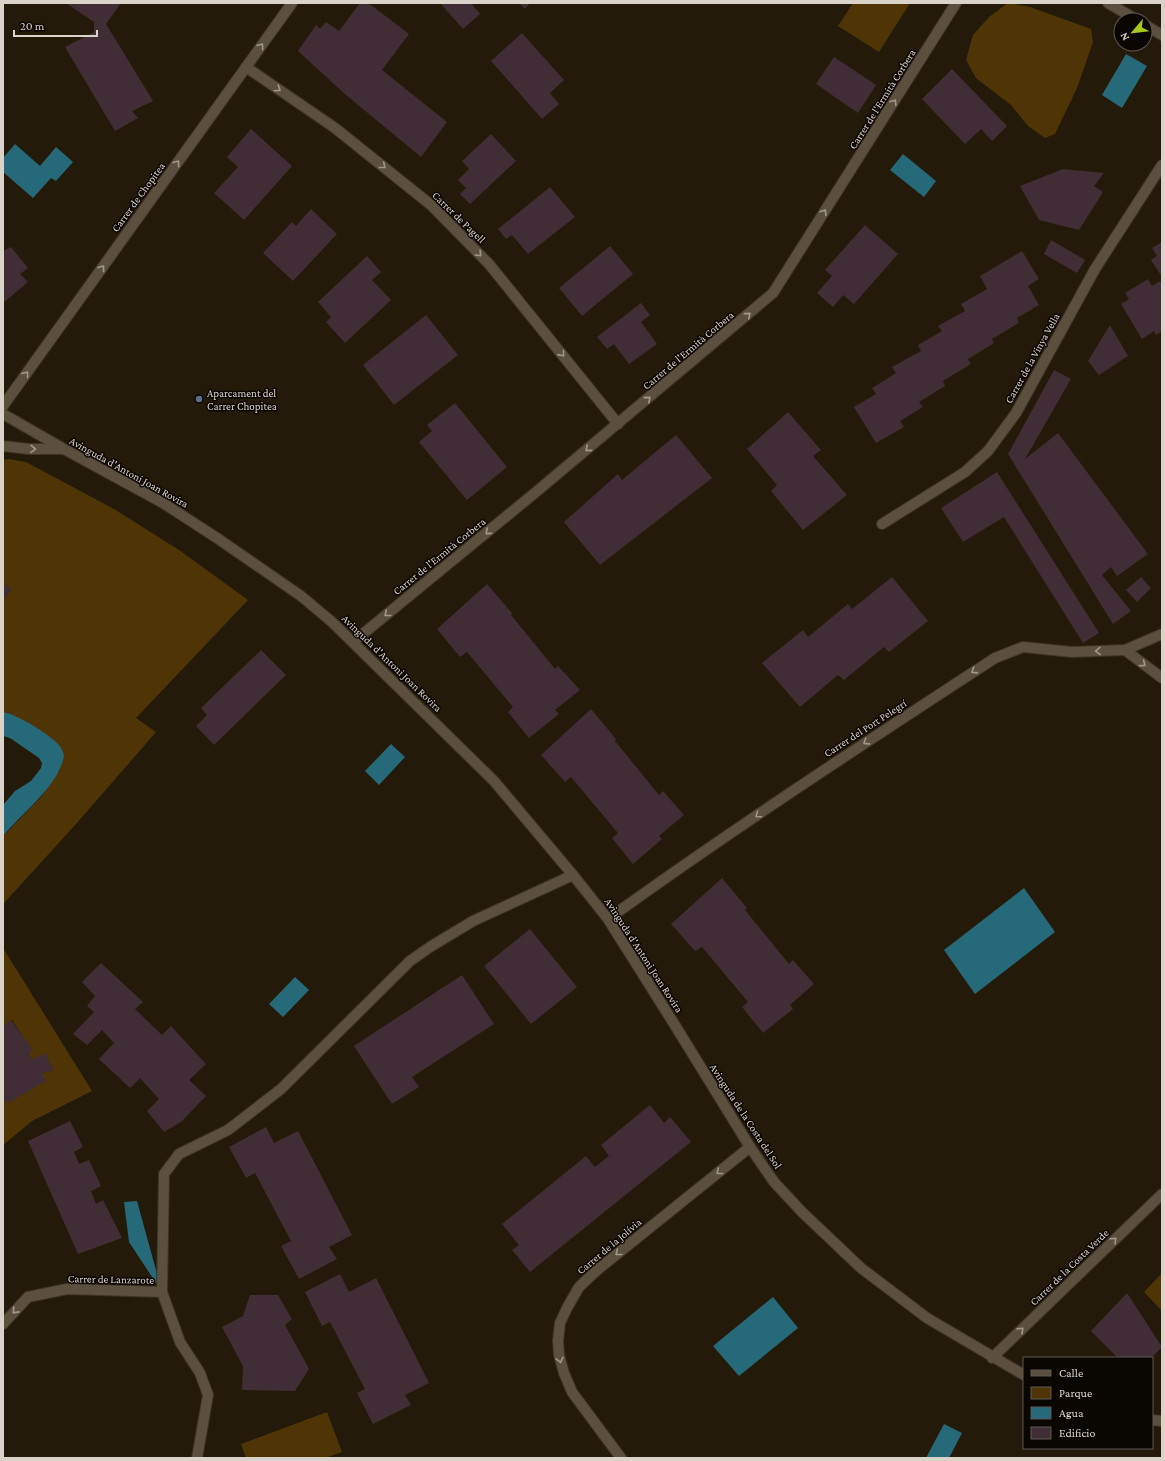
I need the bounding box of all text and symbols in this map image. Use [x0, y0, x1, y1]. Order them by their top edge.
scale bar [14, 12, 97, 38]
north arrow [1113, 12, 1153, 52]
text: 20 m [20, 19, 45, 33]
text: N [1117, 30, 1131, 43]
one-way arrow [256, 43, 263, 50]
street label: Carrer de l'Ermità Corbera [846, 47, 918, 151]
one-way arrow [274, 84, 281, 91]
one-way arrow [889, 99, 897, 106]
street label: Carrer de Chopitea [109, 160, 168, 235]
one-way arrow [173, 160, 180, 167]
one-way arrow [378, 162, 385, 169]
street label: Carrer de Pagell [429, 189, 488, 246]
one-way arrow [820, 209, 827, 216]
one-way arrow [474, 249, 482, 257]
one-way arrow [97, 266, 104, 273]
street label: Carrer de l'Ermità Corbera [640, 308, 736, 392]
street label: Carrer de la Vinya Vella [1002, 311, 1063, 406]
one-way arrow [743, 313, 750, 320]
one-way arrow [557, 349, 564, 356]
one-way arrow [21, 371, 29, 378]
place label: Aparcament del Carrer Chopitea [207, 387, 277, 413]
marker: Aparcament del Carrer Chopitea [194, 394, 204, 404]
one-way arrow [643, 396, 651, 403]
street label: Avinguda d'Antoni Joan Rovira [67, 434, 191, 511]
one-way arrow [586, 444, 593, 451]
one-way arrow [30, 445, 36, 453]
street label: Carrer de l'Ermità Corbera [390, 515, 488, 597]
one-way arrow [485, 527, 492, 534]
one-way arrow [385, 609, 392, 616]
street label: Avinguda d'Antoni Joan Rovira [339, 612, 444, 715]
one-way arrow [1095, 647, 1101, 655]
one-way arrow [1139, 660, 1146, 667]
one-way arrow [971, 666, 978, 674]
street label: Carrer del Port Pelegrí [822, 696, 910, 760]
one-way arrow [863, 738, 870, 745]
one-way arrow [755, 810, 762, 817]
street label: Avinguda d'Antoni Joan Rovira [602, 895, 686, 1015]
street label: Avinguda de la Costa del Sol [707, 1061, 785, 1171]
one-way arrow [717, 1167, 724, 1174]
street label: Carrer de la Jolívia [574, 1216, 644, 1277]
street label: Carrer de la Costa Verde [1027, 1226, 1111, 1308]
one-way arrow [1109, 1237, 1117, 1245]
one-way arrow [616, 1249, 623, 1256]
street label: Carrer de Lanzarote [68, 1272, 154, 1286]
one-way arrow [13, 1306, 20, 1314]
one-way arrow [1016, 1328, 1024, 1335]
one-way arrow [555, 1356, 564, 1363]
legend [1023, 1357, 1153, 1449]
text: Calle [1059, 1366, 1083, 1380]
text: Parque [1059, 1386, 1092, 1400]
text: Agua [1059, 1406, 1084, 1420]
text: Edificio [1059, 1426, 1096, 1440]

